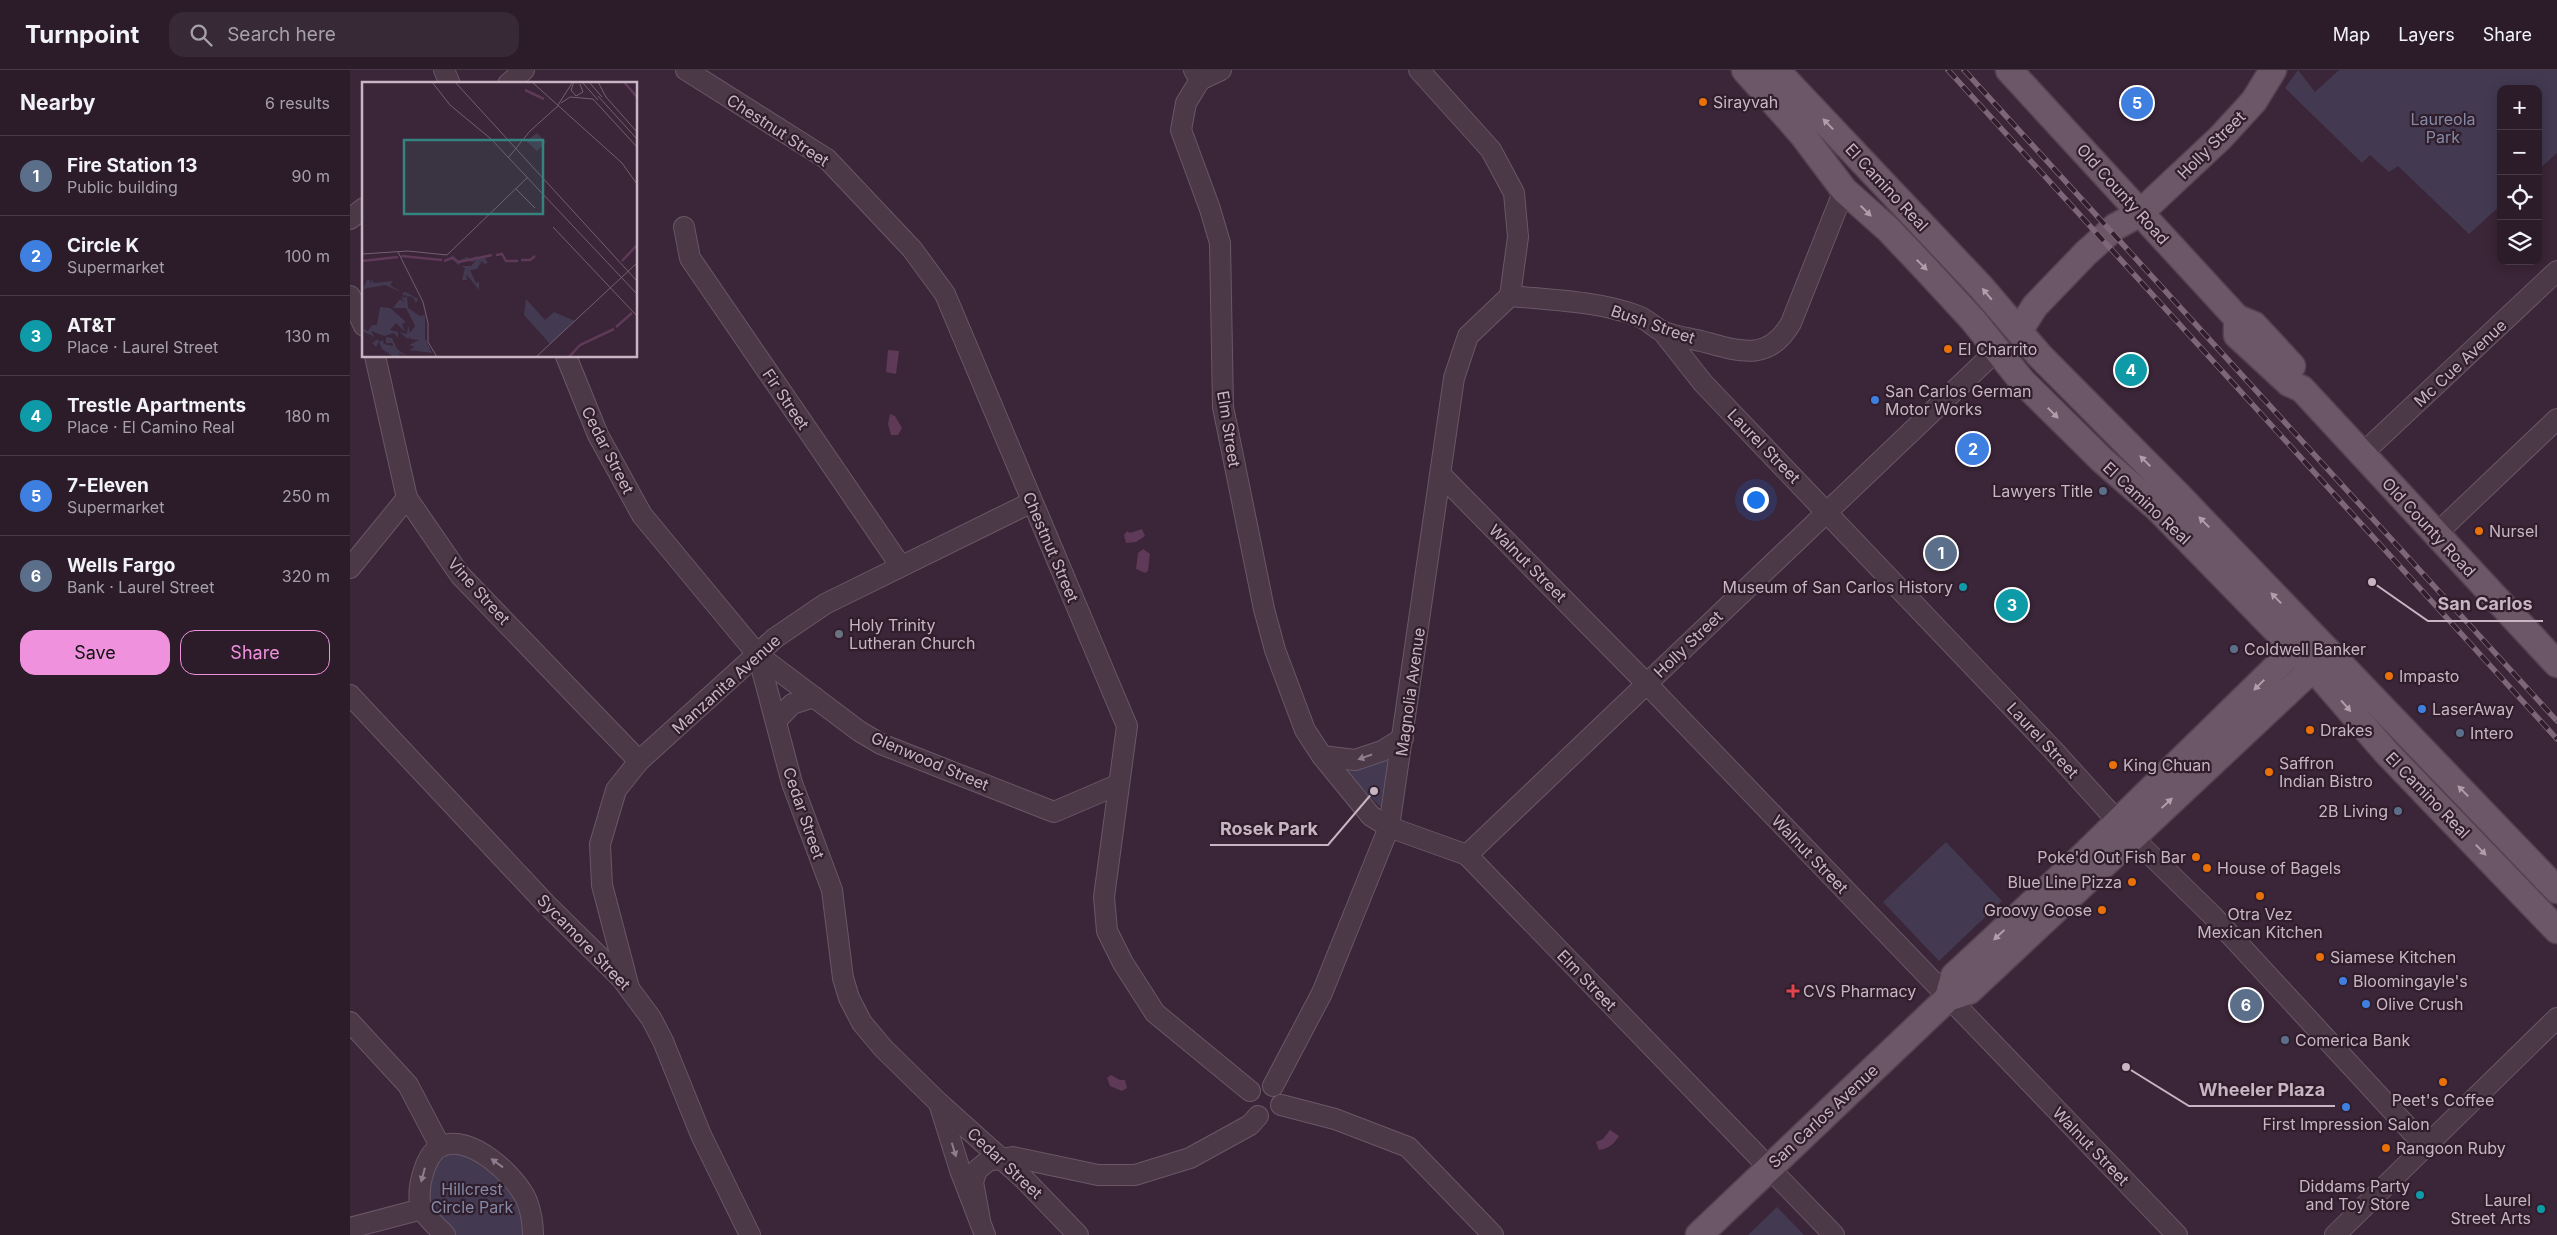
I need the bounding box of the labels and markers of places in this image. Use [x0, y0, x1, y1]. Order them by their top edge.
pin: 5 [2121, 84, 2153, 122]
place label: Sirayvah [1713, 92, 1778, 112]
marker: Sirayvah [1697, 96, 1709, 108]
place label: El Charrito [1958, 339, 2037, 359]
marker: El Charrito [1942, 343, 1954, 355]
pin: 4 [2115, 351, 2147, 389]
place label: San Carlos German Motor Works [1885, 381, 2032, 419]
marker: San Carlos German Motor Works [1869, 394, 1881, 406]
pin: 2 [1957, 430, 1989, 468]
place label: Lawyers Title [1992, 481, 2093, 501]
marker: Lawyers Title [2097, 485, 2109, 497]
place label: Nursel [2489, 521, 2538, 541]
marker: Nursel [2473, 525, 2485, 537]
pin: 1 [1925, 534, 1957, 572]
place label: Museum of San Carlos History [1723, 577, 1953, 597]
marker: Museum of San Carlos History [1957, 581, 1969, 593]
pin: 3 [1996, 586, 2028, 624]
callout: San Carlos [2428, 588, 2543, 621]
place label: Holy Trinity Lutheran Church [849, 615, 975, 653]
marker: Holy Trinity Lutheran Church [833, 628, 845, 640]
place label: Coldwell Banker [2244, 639, 2366, 659]
marker: Coldwell Banker [2228, 643, 2240, 655]
place label: Impasto [2399, 666, 2459, 686]
marker: Impasto [2383, 670, 2395, 682]
place label: LaserAway [2432, 699, 2514, 719]
marker: LaserAway [2416, 703, 2428, 715]
place label: Drakes [2320, 720, 2373, 740]
place label: Intero [2470, 723, 2514, 743]
marker: Drakes [2304, 724, 2316, 736]
marker: Intero [2454, 727, 2466, 739]
place label: Saffron Indian Bistro [2279, 753, 2373, 791]
place label: King Chuan [2123, 755, 2211, 775]
marker: King Chuan [2107, 759, 2119, 771]
marker: Saffron Indian Bistro [2263, 766, 2275, 778]
place label: 2B Living [2318, 801, 2388, 821]
marker: 2B Living [2392, 805, 2404, 817]
callout: Rosek Park [1210, 812, 1328, 845]
place label: Poke'd Out Fish Bar [2037, 847, 2186, 867]
marker: Poke'd Out Fish Bar [2190, 851, 2202, 863]
place label: House of Bagels [2217, 858, 2341, 878]
marker: House of Bagels [2201, 862, 2213, 874]
place label: Blue Line Pizza [2007, 872, 2122, 892]
marker: Blue Line Pizza [2126, 876, 2138, 888]
marker: Otra Vez Mexican Kitchen [2254, 890, 2266, 902]
place label: Groovy Goose [1984, 900, 2092, 920]
marker: Groovy Goose [2096, 904, 2108, 916]
place label: Otra Vez Mexican Kitchen [2197, 904, 2323, 942]
place label: Siamese Kitchen [2330, 947, 2456, 967]
marker: Siamese Kitchen [2314, 951, 2326, 963]
place label: Bloomingayle's [2353, 971, 2468, 991]
marker: Bloomingayle's [2337, 975, 2349, 987]
place label: CVS Pharmacy [1803, 981, 1916, 1001]
marker: CVS Pharmacy [1787, 985, 1799, 997]
pin: 6 [2230, 986, 2262, 1024]
place label: Olive Crush [2376, 994, 2464, 1014]
marker: Olive Crush [2360, 998, 2372, 1010]
place label: Comerica Bank [2295, 1030, 2410, 1050]
marker: Comerica Bank [2279, 1034, 2291, 1046]
callout: Wheeler Plaza [2189, 1073, 2335, 1106]
marker: Peet's Coffee [2437, 1076, 2449, 1088]
place label: Peet's Coffee [2392, 1090, 2494, 1110]
marker: First Impression Salon [2340, 1101, 2352, 1113]
place label: First Impression Salon [2262, 1114, 2430, 1134]
place label: Rangoon Ruby [2396, 1138, 2506, 1158]
marker: Rangoon Ruby [2380, 1142, 2392, 1154]
place label: Diddams Party and Toy Store [2299, 1176, 2410, 1214]
marker: Diddams Party and Toy Store [2414, 1189, 2426, 1201]
place label: Laurel Street Arts [2451, 1190, 2531, 1228]
marker: Laurel Street Arts [2535, 1203, 2547, 1215]

